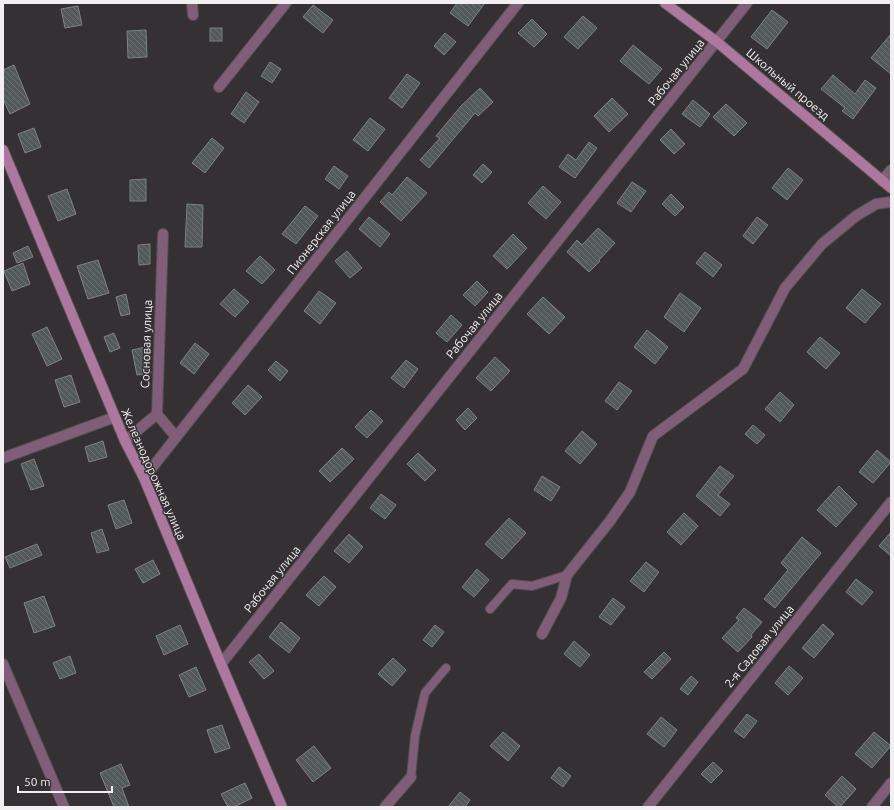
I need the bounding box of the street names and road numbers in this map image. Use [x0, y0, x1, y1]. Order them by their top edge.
street label: Рабочая улица [645, 36, 707, 108]
street label: Школьный проезд [744, 46, 832, 122]
street label: Пионерская улица [284, 187, 358, 277]
street label: Рабочая улица [443, 289, 505, 361]
street label: Сосновая улица [138, 299, 154, 389]
street label: Железнодорожная улица [119, 406, 189, 542]
street label: Рабочая улица [241, 543, 303, 615]
street label: 2-я Садовая улица [722, 602, 796, 690]

